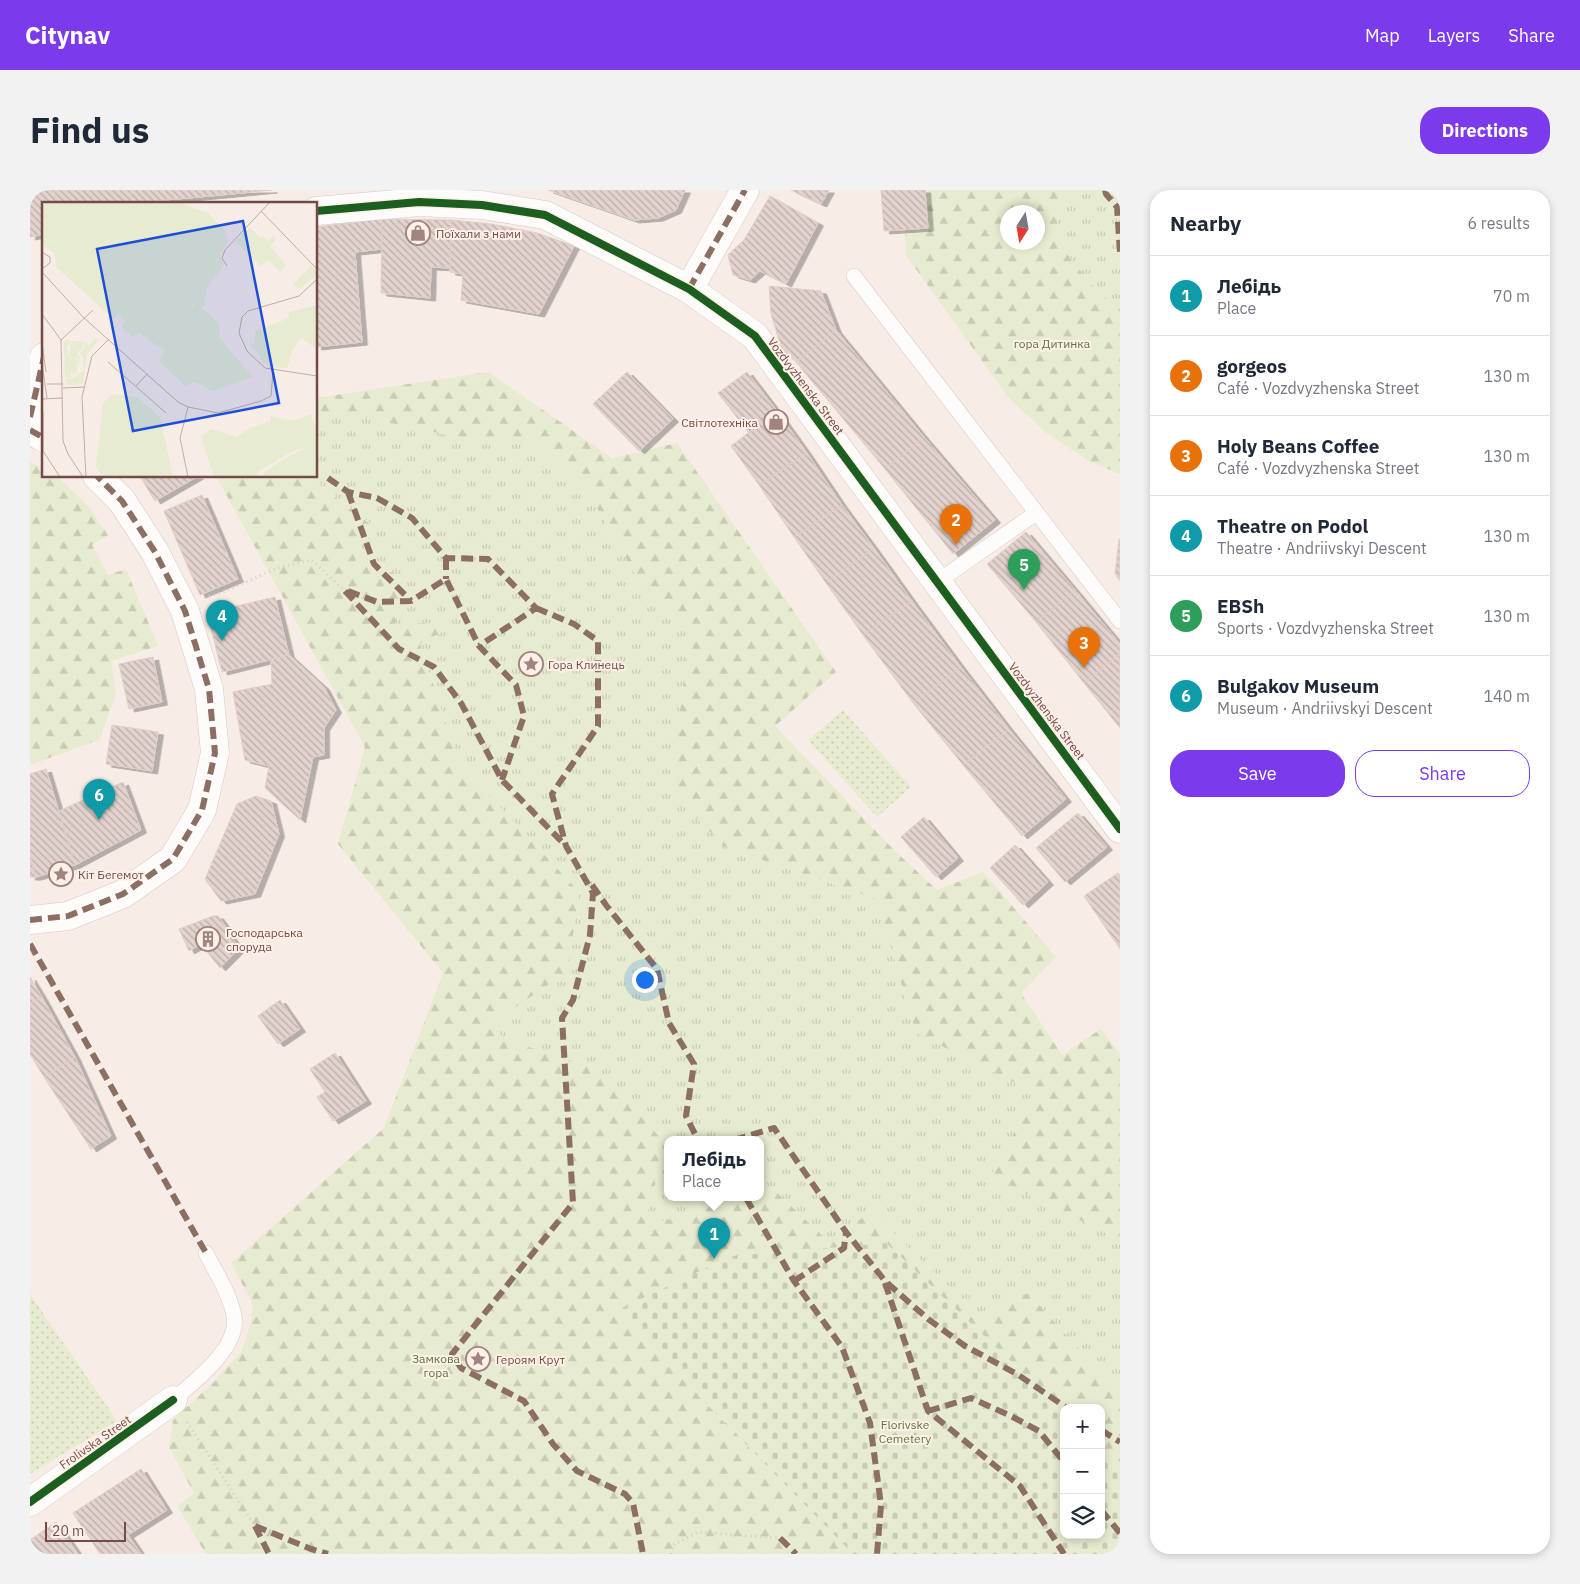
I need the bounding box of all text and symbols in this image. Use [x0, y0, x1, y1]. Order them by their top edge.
text: Citynav [25, 19, 110, 51]
text: Map [1365, 24, 1400, 47]
text: Layers [1428, 24, 1480, 47]
text: Share [1508, 24, 1555, 47]
text: Find us [30, 107, 149, 153]
button: Directions [1420, 107, 1550, 154]
inset map [42, 202, 318, 478]
north arrow [1000, 205, 1045, 250]
text: Nearby [1170, 209, 1241, 237]
text: 6 results [1467, 213, 1530, 233]
shop icon: Поїхали з нами [405, 220, 431, 246]
place label: Поїхали з нами [436, 226, 521, 241]
text: Лебідь [1217, 274, 1281, 298]
text: 1 [1181, 286, 1191, 306]
text: 70 m [1493, 286, 1530, 306]
text: Place [1217, 298, 1256, 318]
street label: Vozdvyzhenska Street [765, 334, 847, 438]
park label: гора Дитинка [1014, 336, 1091, 351]
text: gorgeos [1217, 354, 1287, 378]
text: 2 [1181, 366, 1191, 386]
text: 130 m [1483, 366, 1530, 386]
text: Café · Vozdvyzhenska Street [1217, 378, 1419, 398]
shop icon: Світлотехніка [763, 409, 789, 435]
place label: Світлотехніка [681, 415, 759, 430]
text: Holy Beans Coffee [1217, 434, 1379, 458]
text: 3 [1181, 446, 1191, 466]
text: 130 m [1483, 446, 1530, 466]
text: Café · Vozdvyzhenska Street [1217, 458, 1419, 478]
pin: 2 [940, 504, 972, 545]
text: Theatre on Podol [1217, 514, 1368, 538]
text: 4 [1181, 526, 1191, 546]
text: 130 m [1483, 526, 1530, 546]
text: Theatre · Andriivskyi Descent [1217, 538, 1427, 558]
pin: 5 [1008, 549, 1040, 590]
text: EBSh [1217, 594, 1264, 618]
pin: 4 [206, 600, 238, 641]
text: 5 [1181, 606, 1191, 626]
text: 130 m [1483, 606, 1530, 626]
text: Sports · Vozdvyzhenska Street [1217, 618, 1434, 638]
pin: 3 [1068, 627, 1100, 668]
place icon: Гора Клинець [518, 651, 544, 677]
place label: Гора Клинець [548, 657, 625, 672]
street label: Vozdvyzhenska Street [1006, 659, 1088, 763]
text: Bulgakov Museum [1217, 674, 1379, 698]
text: 6 [1181, 686, 1191, 706]
text: 140 m [1483, 686, 1530, 706]
text: Museum · Andriivskyi Descent [1217, 698, 1433, 718]
button: Save [1170, 750, 1345, 797]
button: Share [1355, 750, 1530, 797]
pin: 6 [83, 779, 115, 820]
place icon: Кіт Бегемот [48, 861, 74, 887]
place label: Кіт Бегемот [78, 867, 144, 882]
place label: Господарська споруда [226, 925, 303, 954]
building icon: Господарська споруда [195, 926, 221, 952]
your location [632, 967, 658, 993]
popup [664, 1136, 764, 1201]
text: Лебідь [682, 1147, 746, 1171]
text: Place [682, 1171, 721, 1191]
pin: 1 [698, 1218, 730, 1259]
place icon: Героям Крут [465, 1346, 491, 1372]
park label: Замкова гора [412, 1351, 461, 1380]
place label: Героям Крут [496, 1352, 566, 1367]
map controls [1060, 1404, 1105, 1539]
button: + [1060, 1404, 1105, 1449]
street label: Frolivska Street [56, 1412, 134, 1472]
park label: Florivske Cemetery [879, 1417, 931, 1446]
button: − [1060, 1449, 1105, 1494]
button: layers [1060, 1494, 1105, 1539]
scale bar [45, 1519, 126, 1542]
text: 20 m [52, 1522, 84, 1540]

